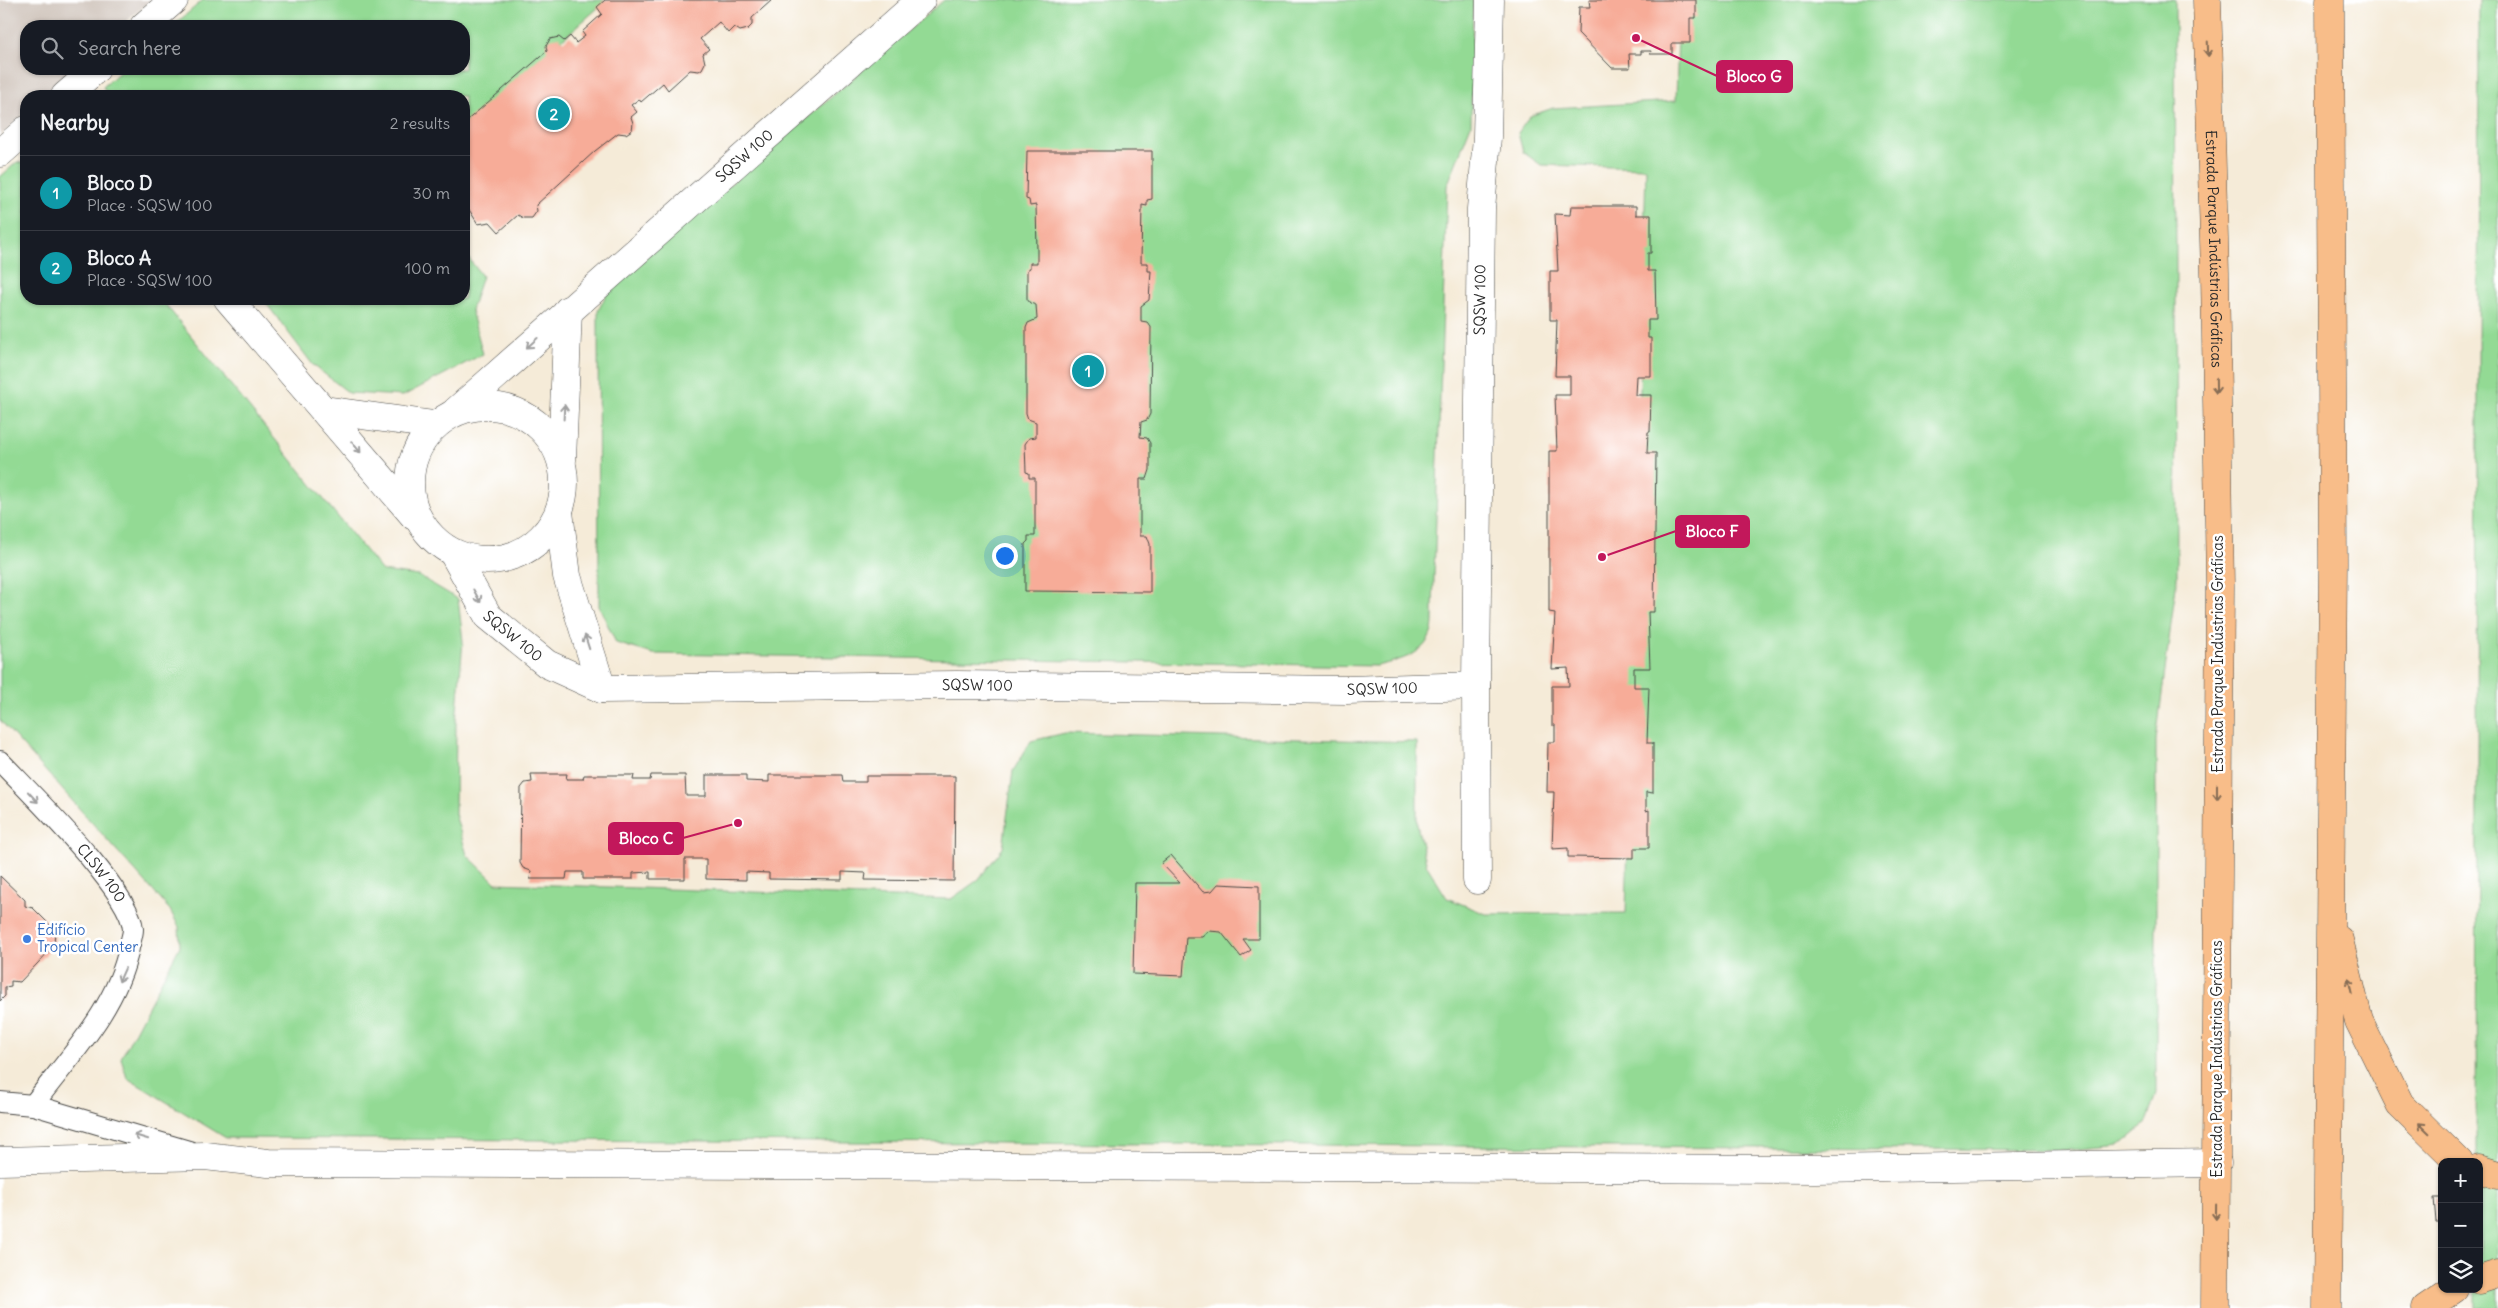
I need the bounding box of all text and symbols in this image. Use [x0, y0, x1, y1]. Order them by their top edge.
search box [20, 20, 470, 75]
icon: search [38, 34, 66, 62]
text: Search here [78, 36, 181, 60]
one-way arrow [2203, 40, 2213, 56]
callout: Bloco G [1717, 61, 1792, 92]
text: Bloco G [1726, 66, 1782, 86]
pin: 2 [538, 95, 570, 133]
text: Nearby [40, 109, 110, 136]
text: 2 results [390, 113, 450, 133]
street label: SQSW 100 [711, 125, 777, 186]
street label: Estrada Parque Indústrias Gráficas [2202, 130, 2227, 368]
text: Bloco D [87, 171, 153, 195]
text: 1 [53, 183, 59, 203]
text: 30 m [413, 183, 450, 203]
text: Place · SQSW 100 [87, 195, 213, 215]
text: Bloco A [87, 246, 151, 270]
text: 2 [52, 258, 60, 278]
text: 100 m [405, 258, 450, 278]
street label: SQSW 100 [1470, 264, 1489, 335]
text: Place · SQSW 100 [87, 270, 213, 290]
one-way arrow [526, 337, 539, 349]
pin: 1 [1072, 352, 1104, 390]
one-way arrow [2212, 378, 2221, 394]
one-way arrow [559, 404, 568, 420]
one-way arrow [350, 440, 361, 453]
callout: Bloco F [1676, 516, 1749, 547]
text: Bloco F [1686, 521, 1738, 541]
street label: Estrada Parque Indústrias Gráficas [2208, 535, 2227, 773]
your location [992, 543, 1018, 569]
one-way arrow [472, 588, 482, 603]
street label: SQSW 100 [480, 606, 547, 666]
one-way arrow [582, 635, 591, 651]
street label: SQSW 100 [942, 675, 1013, 695]
street label: SQSW 100 [1347, 678, 1418, 699]
one-way arrow [2212, 784, 2222, 800]
one-way arrow [27, 790, 39, 803]
callout: Bloco C [609, 823, 683, 854]
text: Bloco C [619, 828, 674, 848]
street label: CLSW 100 [73, 839, 130, 906]
place label: Edifício Tropical Center [37, 920, 138, 956]
marker: Edifício Tropical Center [21, 933, 33, 945]
street label: Estrada Parque Indústrias Gráficas [2207, 940, 2226, 1178]
one-way arrow [116, 967, 126, 982]
one-way arrow [2345, 979, 2354, 995]
one-way arrow [2418, 1122, 2431, 1134]
one-way arrow [134, 1132, 150, 1142]
map controls [2438, 1158, 2483, 1293]
button: + [2438, 1158, 2483, 1203]
button: − [2438, 1203, 2483, 1248]
one-way arrow [2211, 1204, 2221, 1220]
button: layers [2438, 1248, 2483, 1293]

